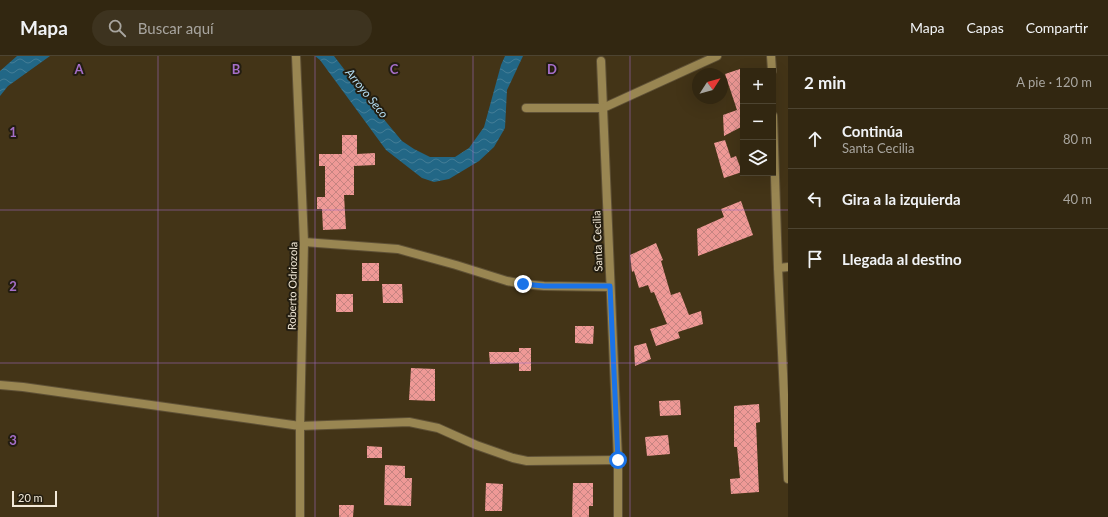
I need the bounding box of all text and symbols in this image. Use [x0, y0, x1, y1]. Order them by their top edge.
search box [92, 10, 372, 46]
text: Mapa [20, 16, 68, 39]
icon: search [106, 17, 128, 39]
text: Buscar aquí [138, 19, 214, 37]
text: Mapa [910, 19, 945, 36]
text: Capas [967, 19, 1004, 36]
text: Compartir [1026, 19, 1088, 36]
text: A [73, 61, 84, 77]
text: B [232, 61, 241, 77]
text: C [390, 61, 399, 77]
text: D [547, 61, 557, 77]
water label: Arroyo Seco [342, 64, 392, 121]
north arrow [692, 68, 728, 104]
map controls [740, 68, 776, 176]
button: + [740, 68, 776, 104]
text: 2 min [804, 72, 846, 93]
text: A pie · 120 m [1016, 74, 1092, 90]
button: − [740, 104, 776, 140]
text: Continúa [842, 122, 903, 140]
text: 1 [9, 124, 17, 140]
icon: ahead [804, 128, 826, 150]
text: 80 m [1063, 131, 1092, 147]
button: layers [740, 140, 776, 176]
text: Santa Cecilia [842, 140, 914, 156]
icon: left [804, 188, 826, 210]
text: Gira a la izquierda [842, 190, 961, 208]
text: 40 m [1063, 191, 1092, 207]
street label: Santa Cecilia [589, 210, 605, 272]
street label: Roberto Odriozola [285, 242, 299, 330]
icon: arrive [804, 248, 826, 270]
text: Llegada al destino [842, 250, 962, 268]
route end [514, 275, 532, 293]
text: 2 [9, 278, 17, 294]
text: 3 [9, 432, 17, 448]
route start [609, 451, 627, 469]
scale bar [12, 489, 57, 508]
text: 20 m [18, 491, 43, 504]

